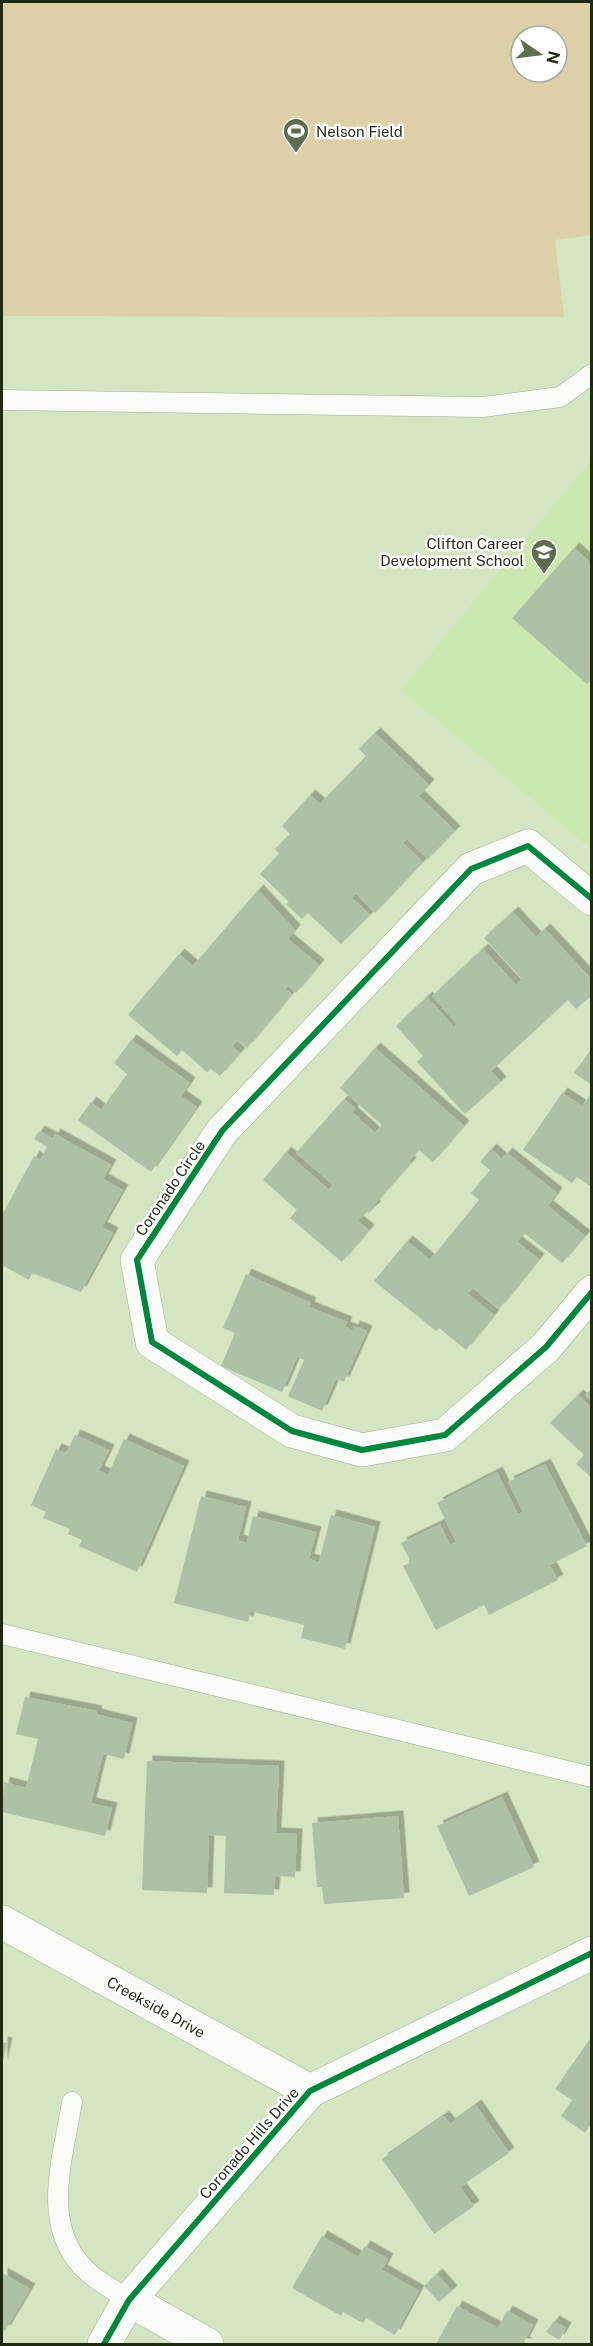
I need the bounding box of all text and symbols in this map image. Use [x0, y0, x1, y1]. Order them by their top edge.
north arrow [509, 24, 569, 84]
text: N [542, 49, 564, 66]
sports icon: Nelson Field [281, 116, 311, 154]
place label: Nelson Field [316, 123, 403, 140]
place label: Clifton Career Development School [380, 535, 524, 569]
school or university icon: Clifton Career Development School [529, 537, 559, 575]
street label: Coronado Circle [132, 1137, 208, 1239]
street label: Creekside Drive [104, 1973, 208, 2041]
street label: Coronado Hills Drive [196, 2084, 302, 2202]

